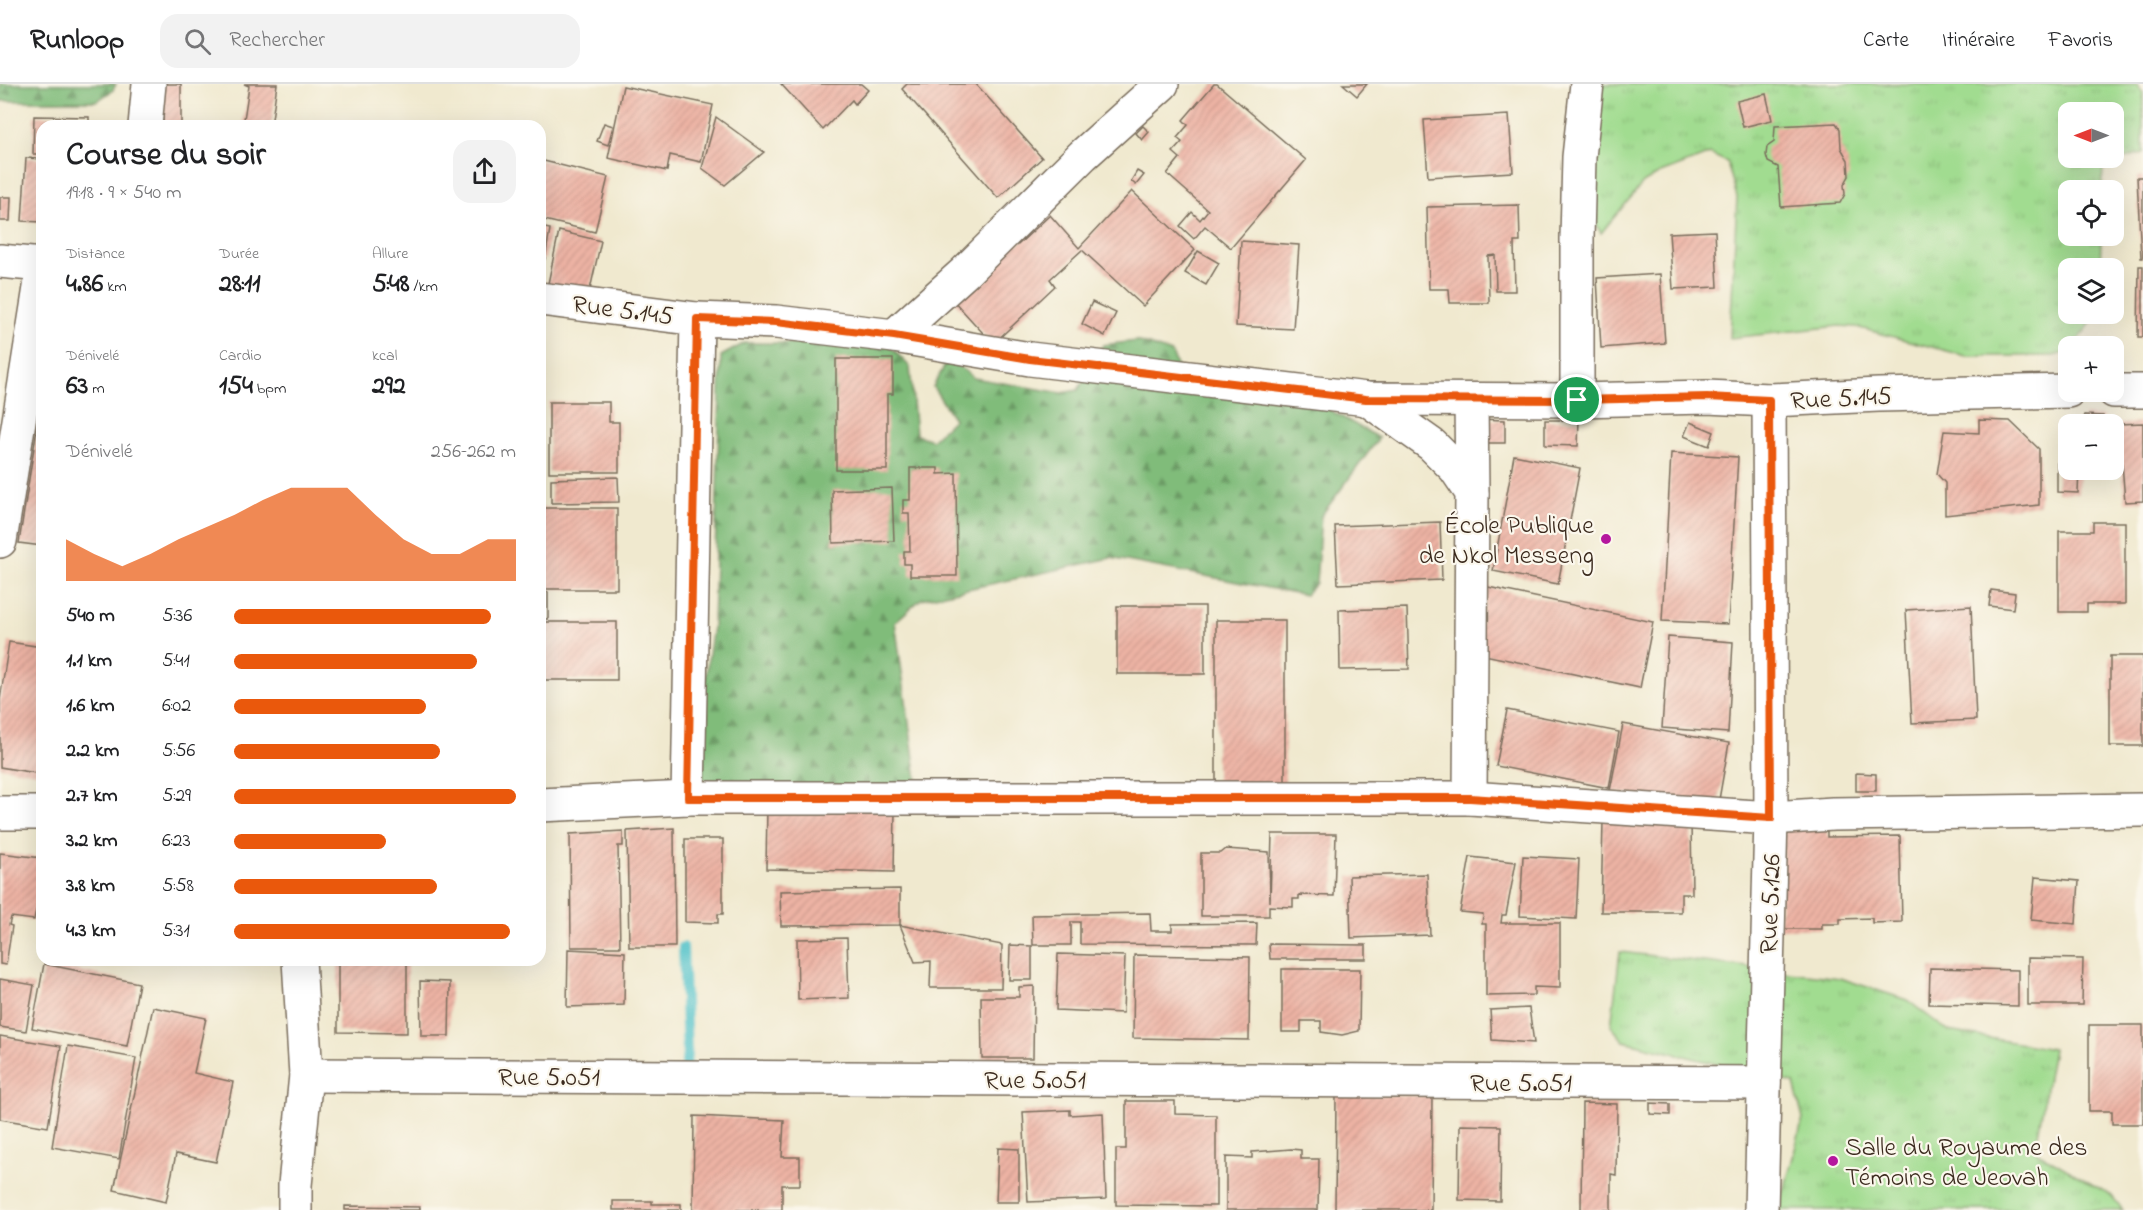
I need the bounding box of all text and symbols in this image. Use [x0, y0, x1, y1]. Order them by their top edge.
search box [160, 14, 580, 68]
text: Runloop [30, 21, 124, 62]
icon: search [181, 25, 214, 58]
text: Rechercher [229, 25, 325, 57]
text: Carte [1863, 26, 1909, 56]
text: Itinéraire [1942, 26, 2015, 56]
text: Favoris [2048, 26, 2113, 56]
north arrow [2058, 102, 2124, 168]
map controls [2058, 102, 2124, 480]
text: Course du soir [66, 132, 266, 180]
button: share [453, 140, 516, 203]
text: 19:18 · 9 × 540 m [66, 179, 182, 208]
button: locate [2058, 180, 2124, 246]
text: Distance [66, 242, 125, 266]
text: Durée [219, 242, 259, 266]
text: Allure [372, 242, 408, 266]
button: layers [2058, 258, 2124, 324]
text: 4.86 [66, 266, 103, 304]
text: 28:11 [219, 266, 260, 304]
text: 5:48 [372, 266, 410, 304]
text: km [103, 275, 127, 299]
text: /km [410, 275, 438, 299]
street label: Rue 5.145 [570, 287, 675, 337]
button: + [2058, 336, 2124, 402]
text: Dénivelé [66, 344, 119, 368]
text: Cardio [219, 344, 262, 368]
text: kcal [372, 344, 397, 368]
text: 63 [66, 368, 88, 406]
text: 154 [219, 368, 253, 406]
text: 292 [372, 368, 406, 406]
pin [1551, 374, 1602, 425]
text: m [88, 377, 105, 401]
text: bpm [253, 377, 286, 401]
street label: Rue 5.145 [1790, 378, 1893, 422]
icon: arrive [1560, 383, 1593, 416]
button: − [2058, 414, 2124, 480]
text: Dénivelé [66, 438, 133, 467]
text: 256–262 m [431, 438, 516, 467]
place label: École Publique de Nkol Messeng [1419, 508, 1594, 576]
marker: École Publique de Nkol Messeng [1599, 532, 1613, 546]
text: 540 m [66, 602, 115, 631]
text: 5:36 [162, 602, 192, 631]
text: 1.1 km [66, 647, 112, 676]
text: 5:41 [162, 647, 190, 676]
text: 1.6 km [66, 692, 115, 721]
text: 6:02 [162, 692, 191, 721]
text: 2.2 km [66, 737, 119, 766]
text: 5:56 [162, 737, 195, 766]
text: 2.7 km [66, 782, 118, 811]
text: 5:29 [162, 782, 191, 811]
text: 3.2 km [66, 827, 118, 856]
text: 6:23 [162, 827, 191, 856]
street label: Rue 5.126 [1751, 853, 1793, 955]
text: 3.8 km [66, 872, 115, 901]
text: 5:58 [162, 872, 194, 901]
text: 4.3 km [66, 917, 116, 946]
text: 5:31 [162, 917, 190, 946]
street label: Rue 5.051 [498, 1060, 600, 1098]
street label: Rue 5.051 [984, 1063, 1086, 1101]
street label: Rue 5.051 [1470, 1066, 1572, 1104]
place label: Salle du Royaume des Témoins de Jeovah [1845, 1130, 2088, 1198]
marker: Salle du Royaume des Témoins de Jeovah [1826, 1154, 1840, 1168]

